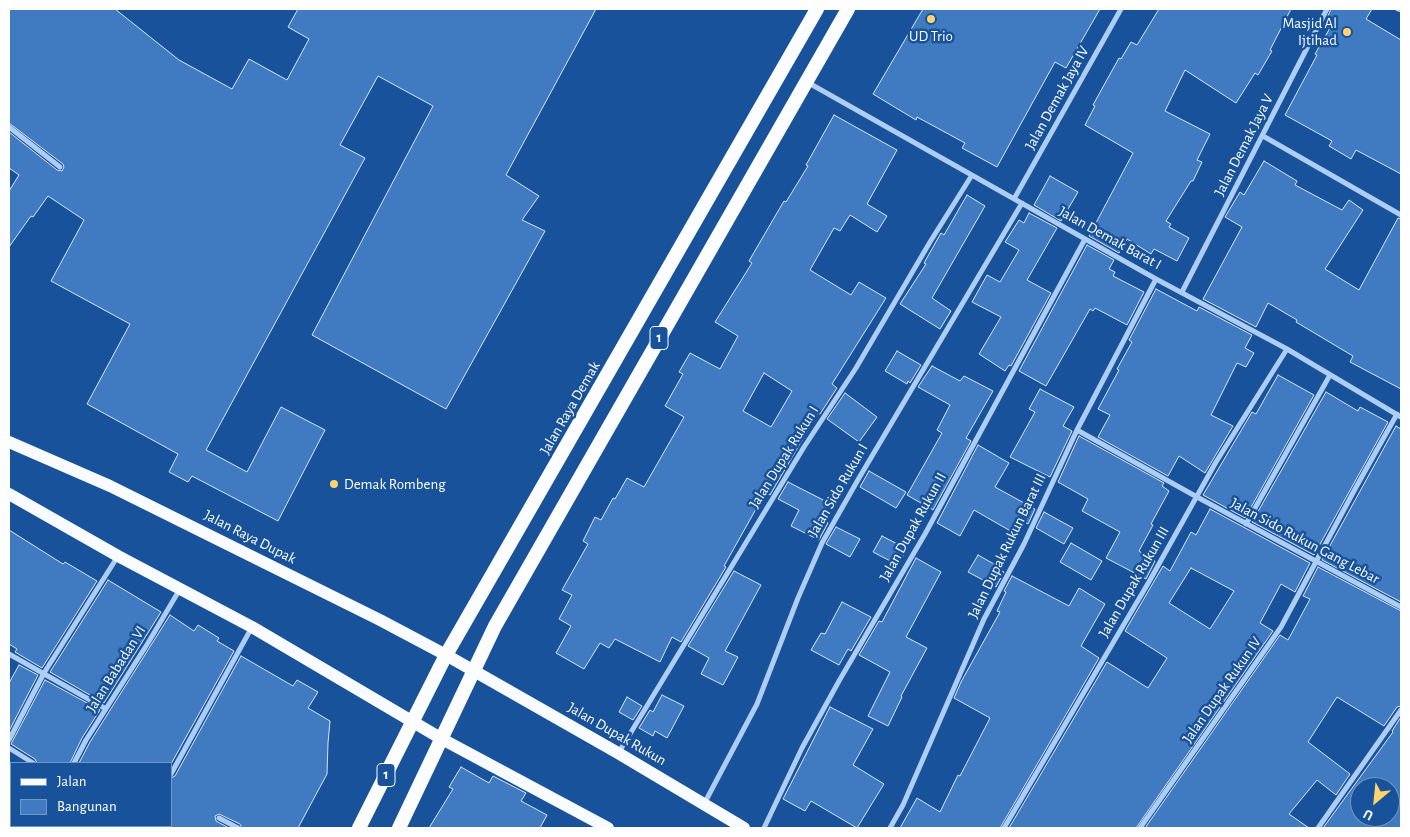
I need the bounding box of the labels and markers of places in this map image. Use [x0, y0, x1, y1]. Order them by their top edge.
marker: UD Trio [925, 13, 937, 25]
place label: Masjid Al Ijtihad [1283, 14, 1337, 49]
marker: Masjid Al Ijtihad [1341, 26, 1353, 38]
place label: UD Trio [909, 27, 953, 45]
place label: Demak Rombeng [344, 475, 446, 493]
marker: Demak Rombeng [328, 478, 340, 490]

